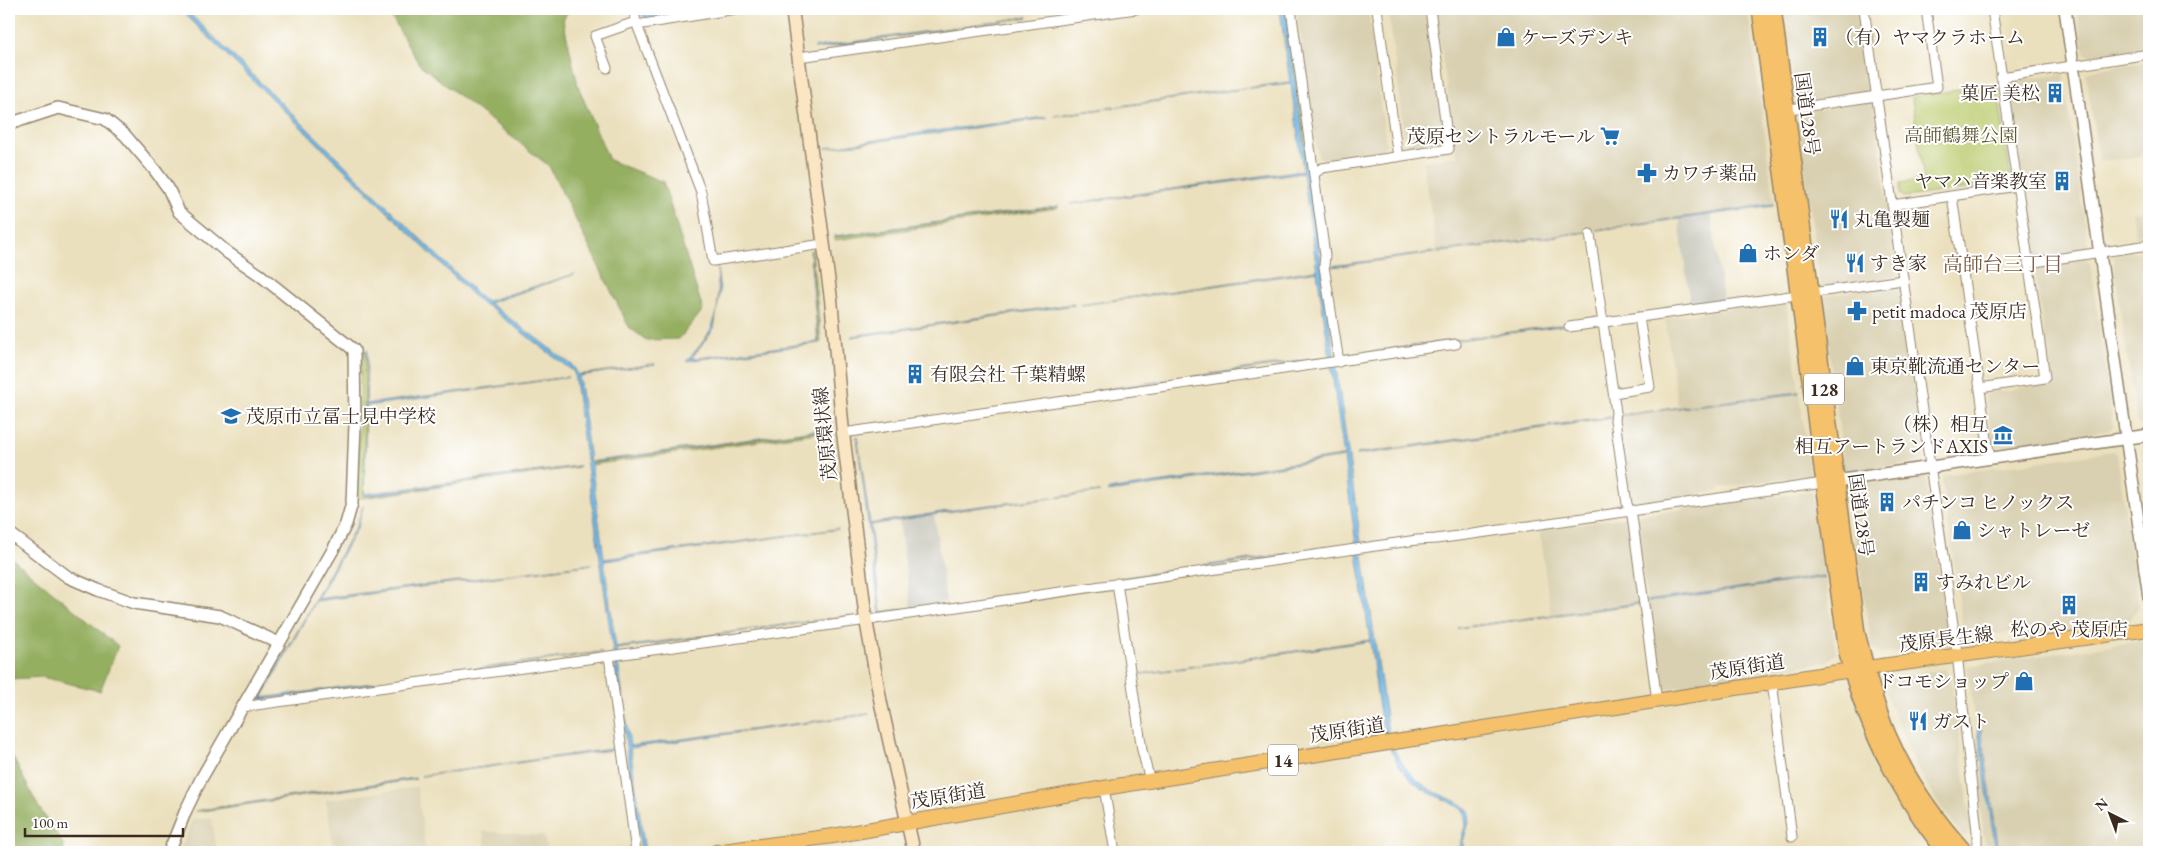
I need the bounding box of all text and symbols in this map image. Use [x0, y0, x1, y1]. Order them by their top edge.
place label: ケーズデンキ [1521, 25, 1633, 50]
place label: （有）ヤマクラホーム [1835, 25, 2025, 50]
shop icon: ケーズデンキ [1495, 26, 1517, 48]
building icon: （有）ヤマクラホーム [1809, 26, 1831, 48]
street label: 国道128号 [1789, 70, 1825, 158]
place label: 菓匠 美松 [1960, 81, 2040, 106]
building icon: 菓匠 美松 [2044, 82, 2066, 104]
park label: 高師鶴舞公園 [1904, 123, 2018, 148]
place label: 茂原セントラルモール [1407, 124, 1595, 149]
supermarket icon: 茂原セントラルモール [1599, 125, 1621, 147]
place label: カワチ薬品 [1662, 161, 1757, 186]
pharmacy icon: カワチ薬品 [1636, 162, 1658, 184]
place label: ヤマハ音楽教室 [1914, 169, 2047, 194]
building icon: ヤマハ音楽教室 [2051, 170, 2073, 192]
place label: 丸亀製麺 [1854, 207, 1930, 232]
restaurant icon: 丸亀製麺 [1828, 208, 1850, 230]
place label: ホンダ [1763, 241, 1819, 266]
shop icon: ホンダ [1737, 242, 1759, 264]
place label: すき家 [1870, 251, 1927, 276]
district label: 高師台三丁目 [1943, 251, 2063, 277]
restaurant icon: すき家 [1844, 252, 1866, 274]
place label: petit madoca 茂原店 [1872, 299, 2027, 324]
pharmacy icon: petit madoca 茂原店 [1846, 300, 1868, 322]
place label: 東京靴流通センター [1870, 354, 2040, 379]
shop icon: 東京靴流通センター [1844, 355, 1866, 377]
place label: 有限会社 千葉精螺 [930, 362, 1086, 387]
building icon: 有限会社 千葉精螺 [904, 363, 926, 385]
road number: 128 [1804, 374, 1844, 404]
street label: 茂原環状線 [808, 385, 842, 483]
place label: 茂原市立冨士見中学校 [246, 404, 436, 429]
school or university icon: 茂原市立冨士見中学校 [220, 405, 242, 427]
place label: （株）相互 相互アートランドAXIS [1795, 412, 1988, 459]
museum icon: （株）相互 相互アートランドAXIS [1992, 424, 2014, 446]
street label: 国道128号 [1843, 471, 1879, 559]
place label: パチンコ ヒノックス [1902, 490, 2074, 515]
building icon: パチンコ ヒノックス [1876, 491, 1898, 513]
place label: シャトレーゼ [1977, 518, 2090, 543]
shop icon: シャトレーゼ [1951, 519, 1973, 541]
place label: すみれビル [1936, 570, 2031, 595]
building icon: すみれビル [1910, 571, 1932, 593]
building icon: 松のや 茂原店 [2058, 594, 2080, 616]
place label: 松のや 茂原店 [2010, 617, 2128, 642]
street label: 茂原長生線 [1897, 621, 1995, 657]
street label: 茂原街道 [1708, 649, 1786, 685]
place label: ドコモショップ [1877, 669, 2009, 694]
shop icon: ドコモショップ [2013, 670, 2035, 692]
place label: ガスト [1933, 709, 1990, 734]
restaurant icon: ガスト [1907, 710, 1929, 732]
street label: 茂原街道 [1308, 712, 1386, 748]
road number: 14 [1268, 744, 1298, 776]
street label: 茂原街道 [909, 778, 987, 814]
north arrow [2086, 788, 2136, 838]
text: N [2091, 793, 2112, 815]
scale bar [25, 806, 182, 838]
text: 100 m [32, 813, 69, 832]

